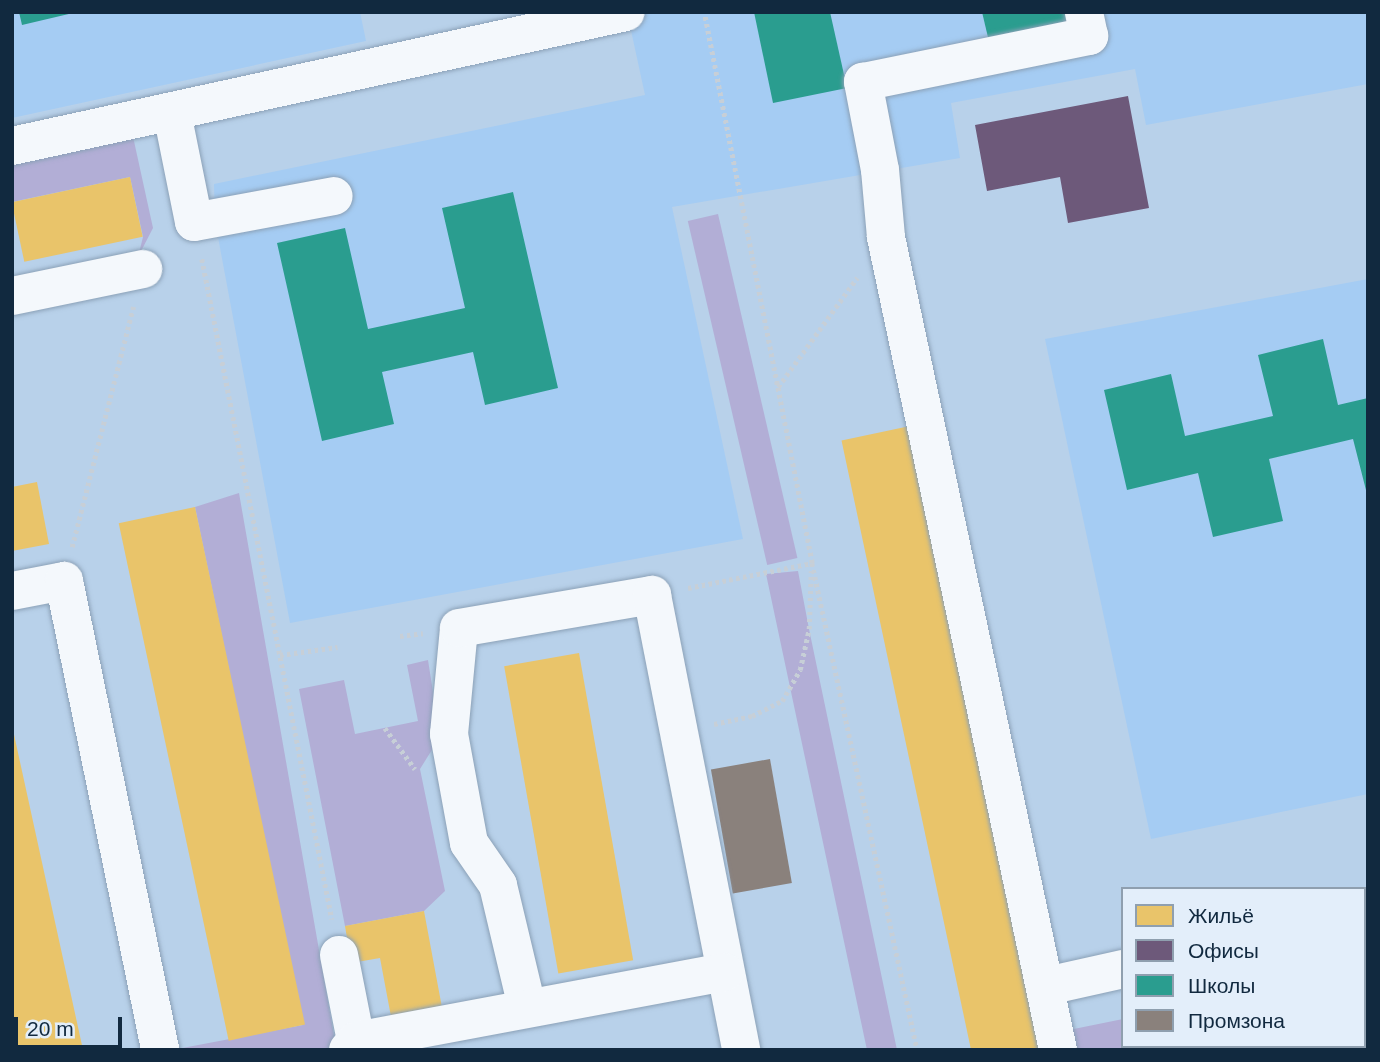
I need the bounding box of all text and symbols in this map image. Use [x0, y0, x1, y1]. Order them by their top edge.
legend [1121, 887, 1366, 1048]
text: Жильё [1188, 904, 1254, 927]
text: Офисы [1188, 939, 1259, 962]
text: Школы [1188, 974, 1255, 997]
scale bar [18, 1002, 126, 1046]
text: Промзона [1188, 1009, 1285, 1032]
text: 20 m [27, 1017, 74, 1040]

